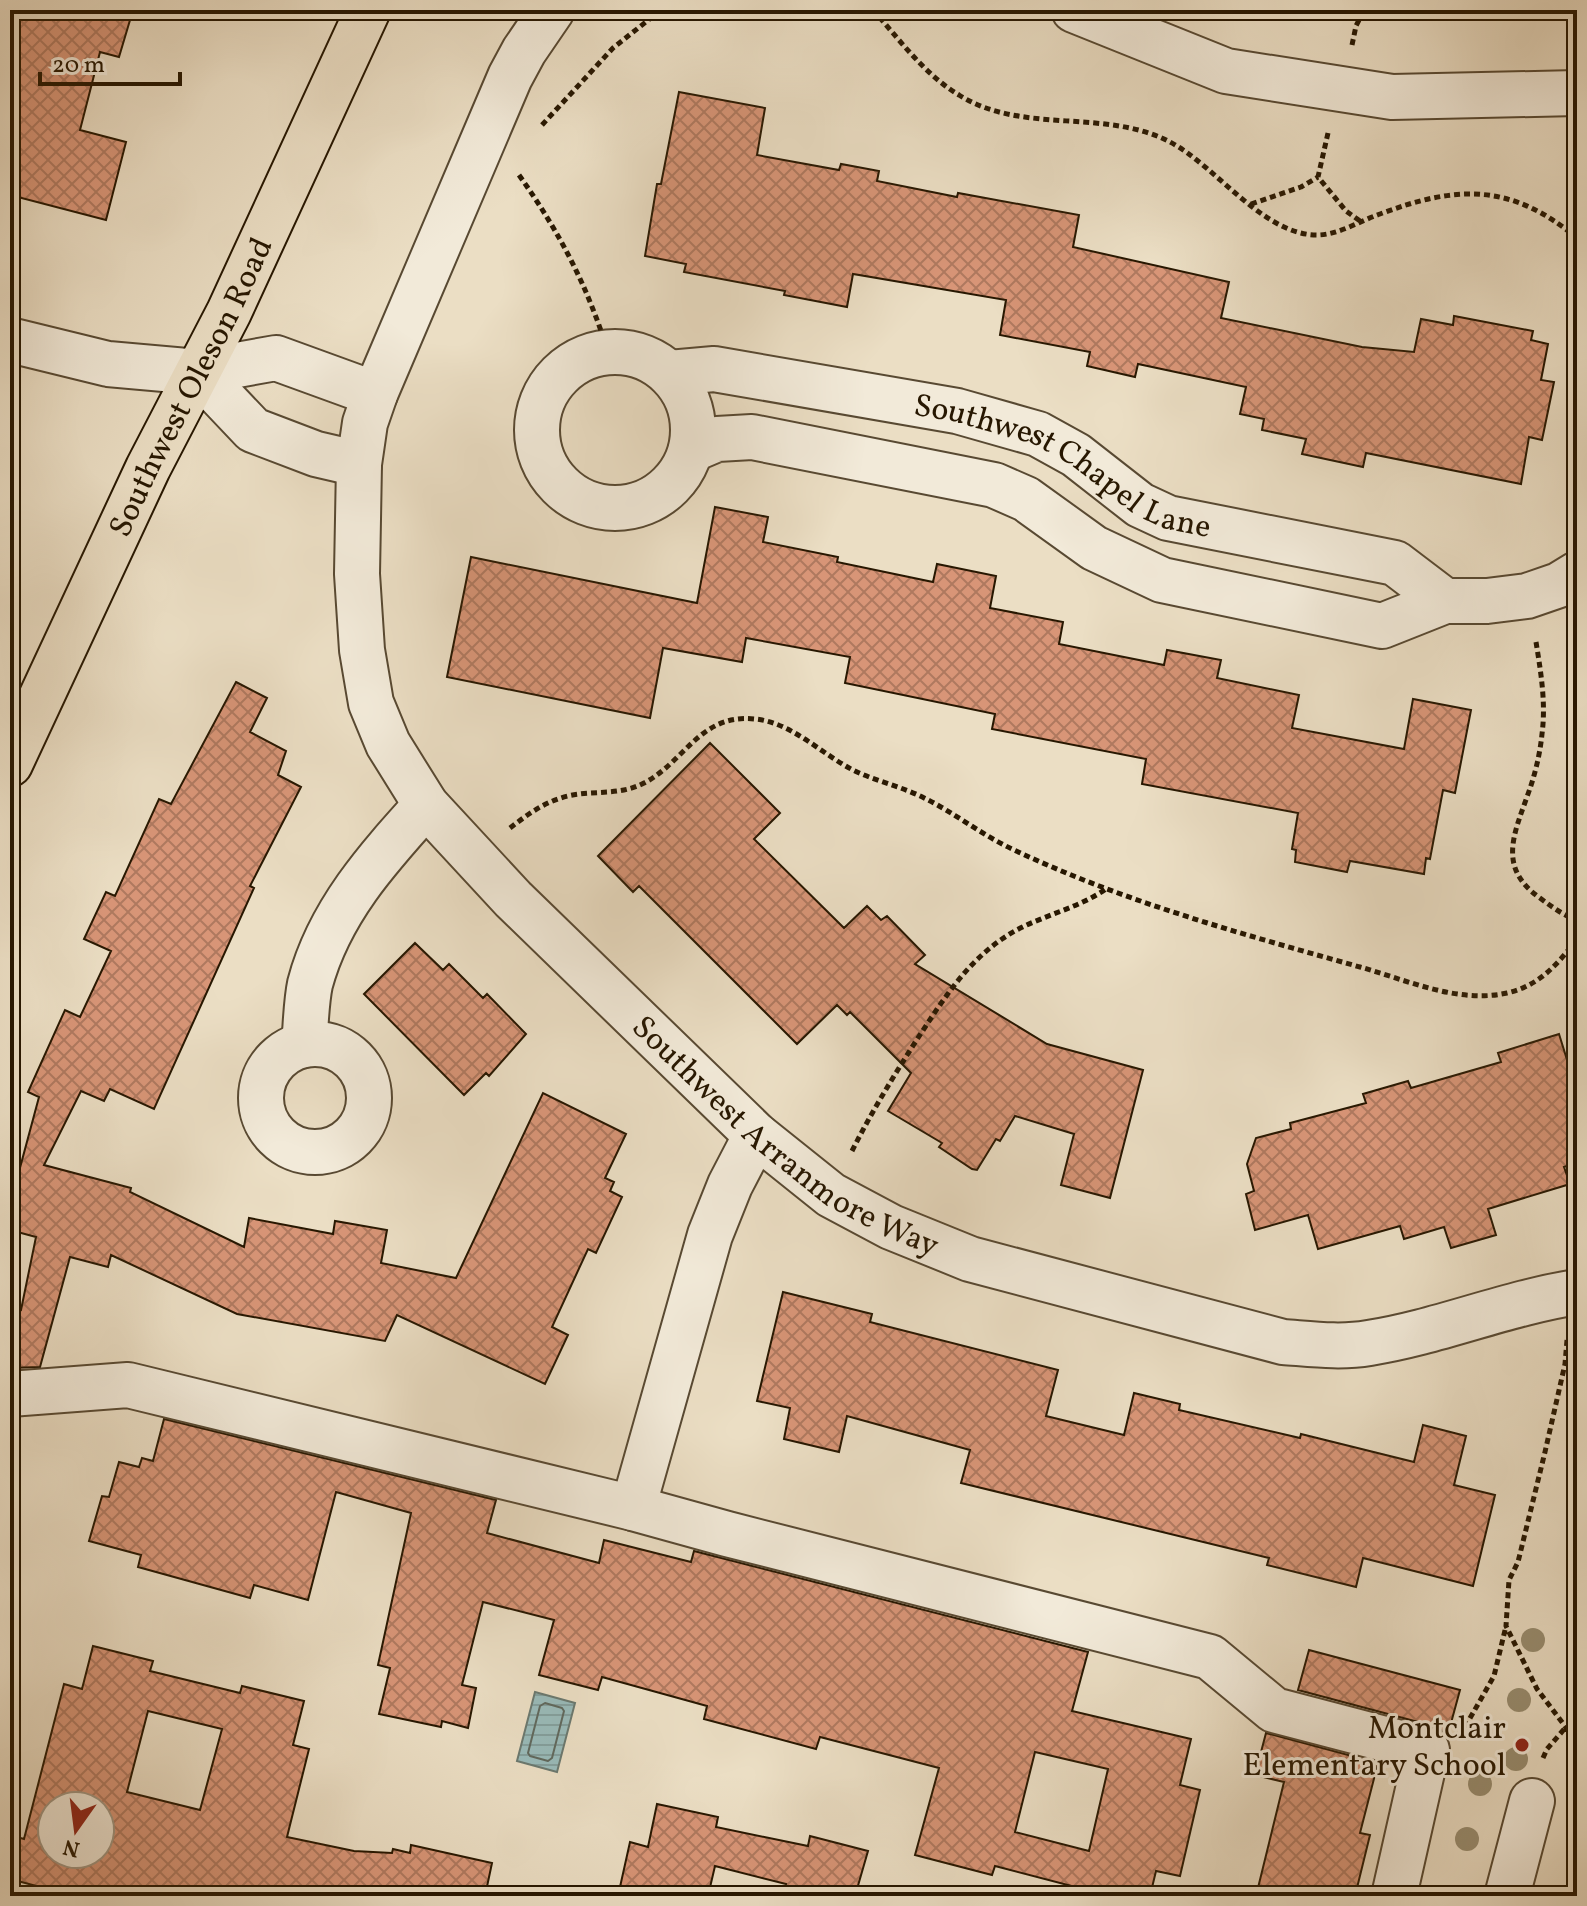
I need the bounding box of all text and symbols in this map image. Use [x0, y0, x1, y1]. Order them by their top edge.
scale bar [40, 36, 180, 86]
text: 20 m [52, 49, 105, 83]
street label: Southwest Oleson Road [100, 231, 285, 545]
street label: Southwest Chapel Lane [910, 385, 1215, 551]
street label: Southwest Arranmore Way [621, 1007, 945, 1269]
place label: Montclair Elementary School [1243, 1708, 1506, 1789]
marker: Montclair Elementary School [1513, 1736, 1531, 1754]
north arrow [36, 1790, 116, 1870]
text: N [60, 1830, 83, 1864]

